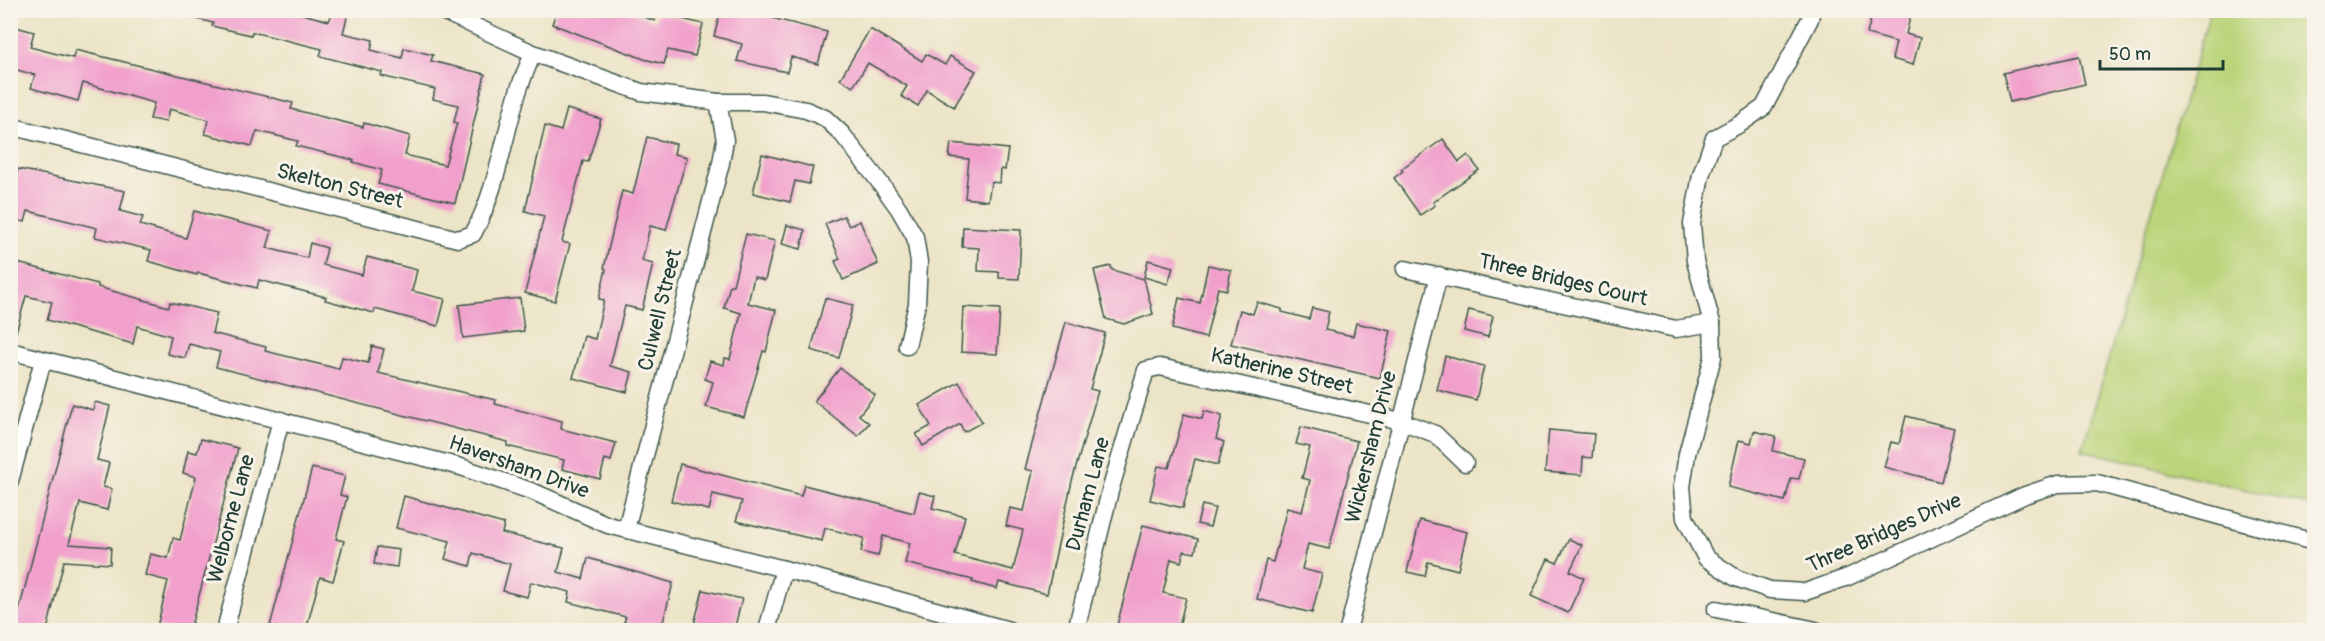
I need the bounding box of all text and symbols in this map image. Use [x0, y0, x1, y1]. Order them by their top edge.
scale bar [2100, 33, 2223, 71]
text: 50 m [2109, 43, 2151, 66]
street label: Skelton Street [274, 157, 407, 215]
street label: Culwell Street [632, 246, 688, 374]
street label: Three Bridges Court [1476, 247, 1651, 313]
street label: Katherine Street [1208, 342, 1356, 401]
street label: Wickersham Drive [1339, 367, 1403, 526]
street label: Haversham Drive [445, 429, 593, 505]
street label: Durham Lane [1060, 433, 1116, 554]
street label: Welborne Lane [201, 451, 261, 586]
street label: Three Bridges Drive [1802, 486, 1966, 579]

